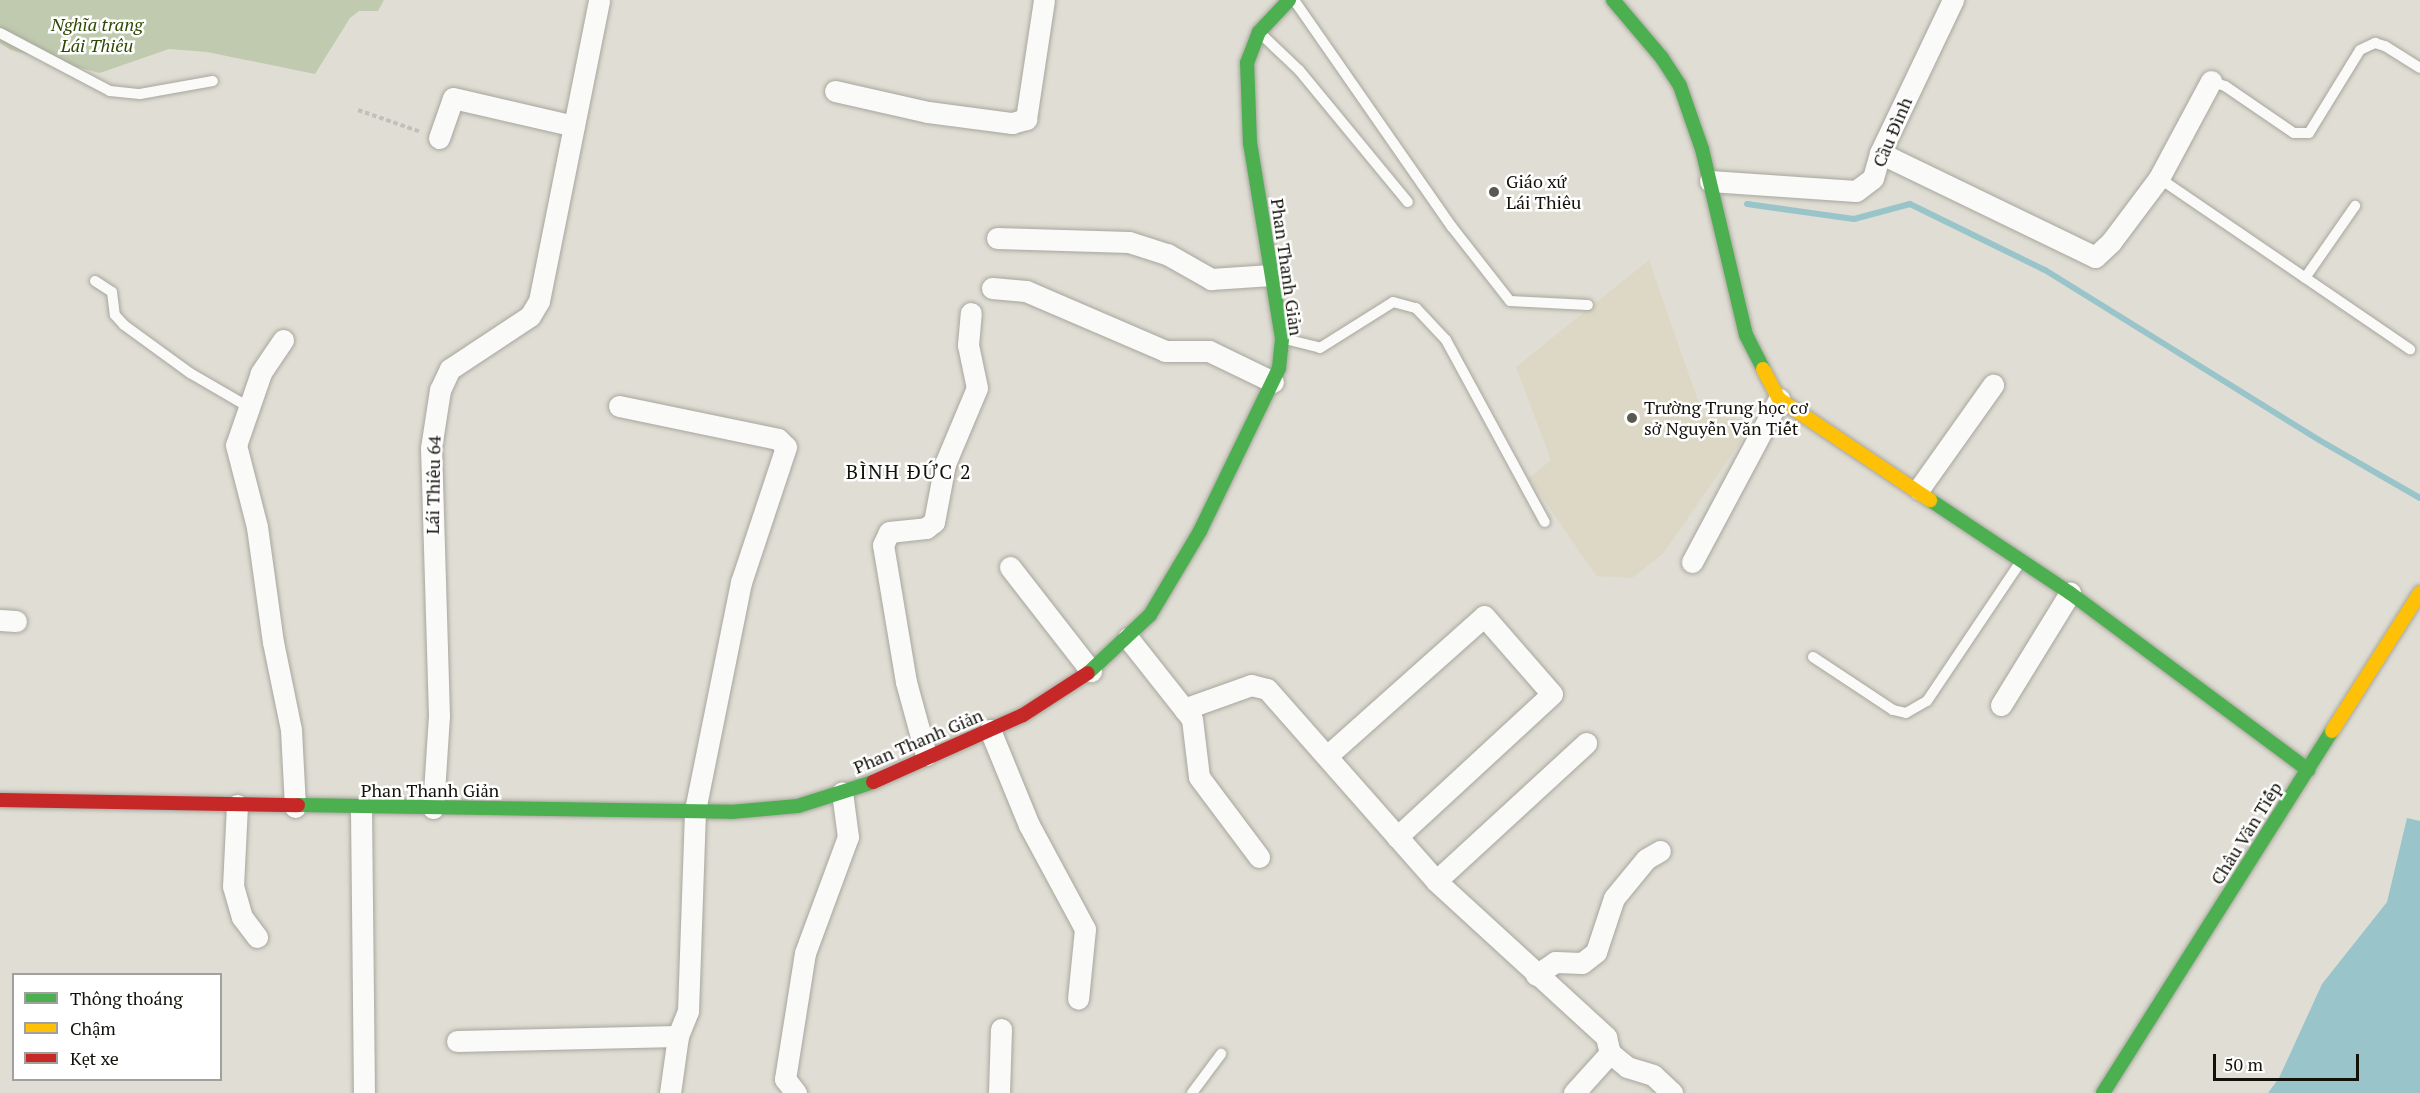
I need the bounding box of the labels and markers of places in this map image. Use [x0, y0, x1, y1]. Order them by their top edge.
place label: Giáo xứ Lái Thiêu [1506, 171, 1581, 213]
marker: Giáo xứ Lái Thiêu [1487, 185, 1501, 199]
place label: Trường Trung học cơ sở Nguyễn Văn Tiết [1644, 397, 1808, 440]
marker: Trường Trung học cơ sở Nguyễn Văn Tiết [1625, 411, 1639, 425]

